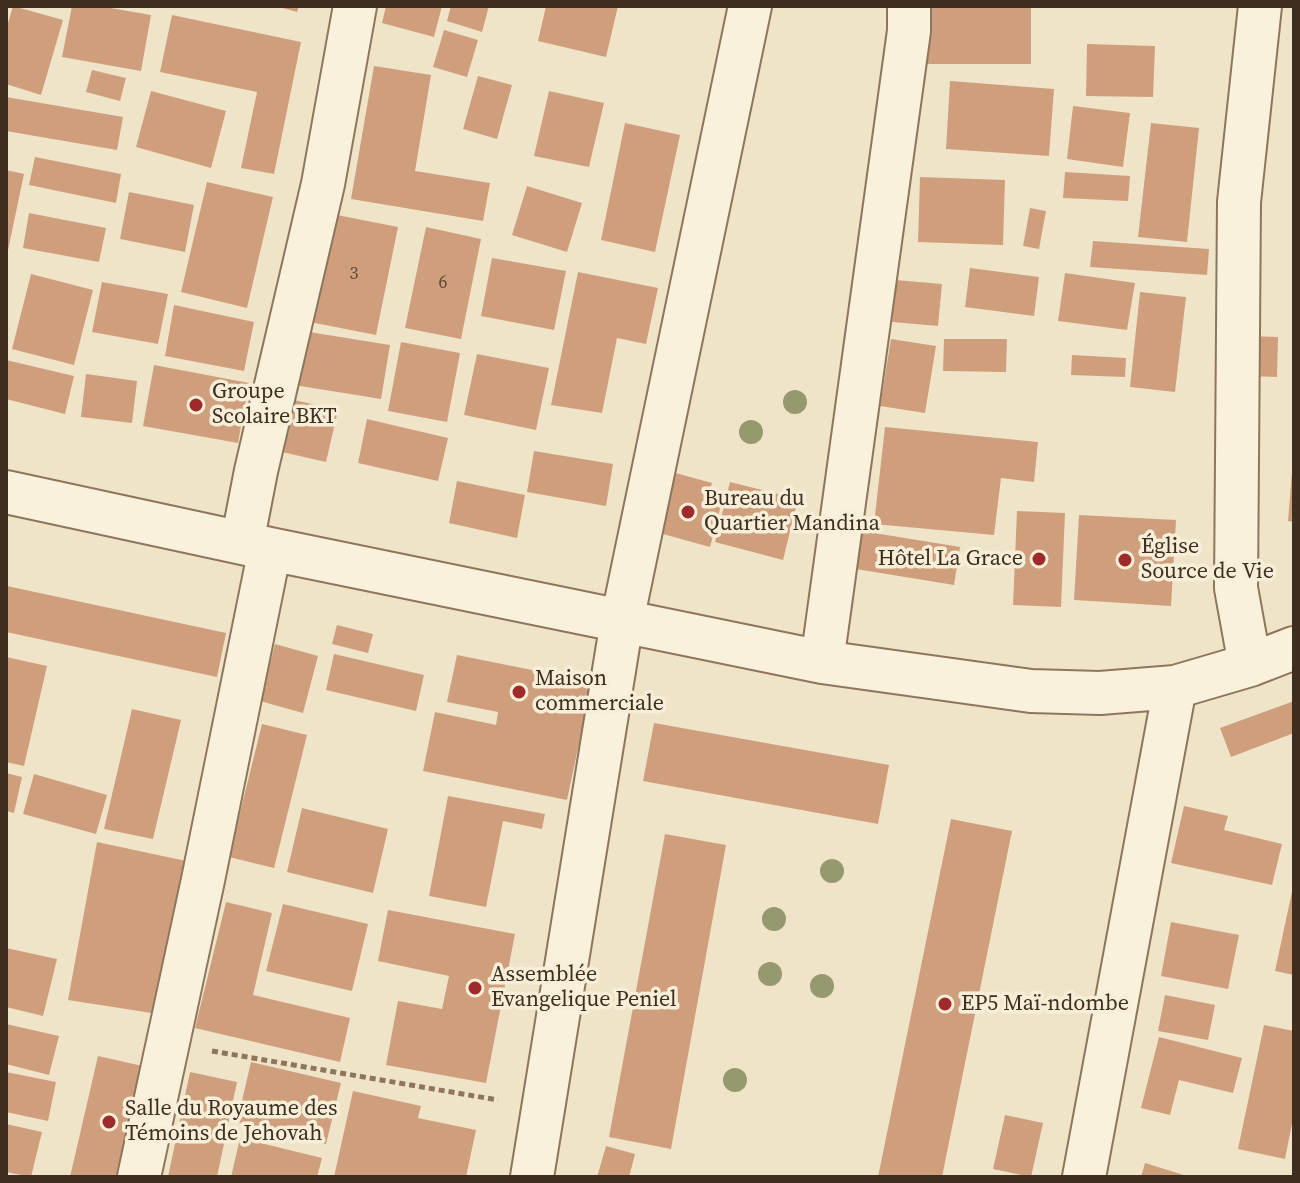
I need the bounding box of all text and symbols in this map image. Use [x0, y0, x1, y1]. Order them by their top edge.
house number: 3 [350, 263, 358, 285]
house number: 6 [439, 272, 447, 294]
place label: Groupe Scolaire BKT [212, 379, 337, 430]
marker: Groupe Scolaire BKT [187, 396, 205, 414]
place label: Bureau du Quartier Mandina [704, 486, 880, 538]
marker: Bureau du Quartier Mandina [679, 503, 697, 521]
place label: Église Source de Vie [1141, 534, 1274, 586]
place label: Hôtel La Grace [878, 546, 1023, 572]
marker: Hôtel La Grace [1030, 550, 1048, 568]
marker: Église Source de Vie [1116, 551, 1134, 569]
place label: Maison commerciale [535, 666, 664, 718]
marker: Maison commerciale [510, 683, 528, 701]
place label: Assemblée Evangelique Peniel [491, 962, 677, 1014]
marker: Assemblée Evangelique Peniel [466, 979, 484, 997]
place label: EP5 Maï-ndombe [961, 991, 1129, 1017]
marker: EP5 Maï-ndombe [936, 995, 954, 1013]
place label: Salle du Royaume des Témoins de Jehovah [125, 1096, 337, 1148]
marker: Salle du Royaume des Témoins de Jehovah [100, 1113, 118, 1131]

